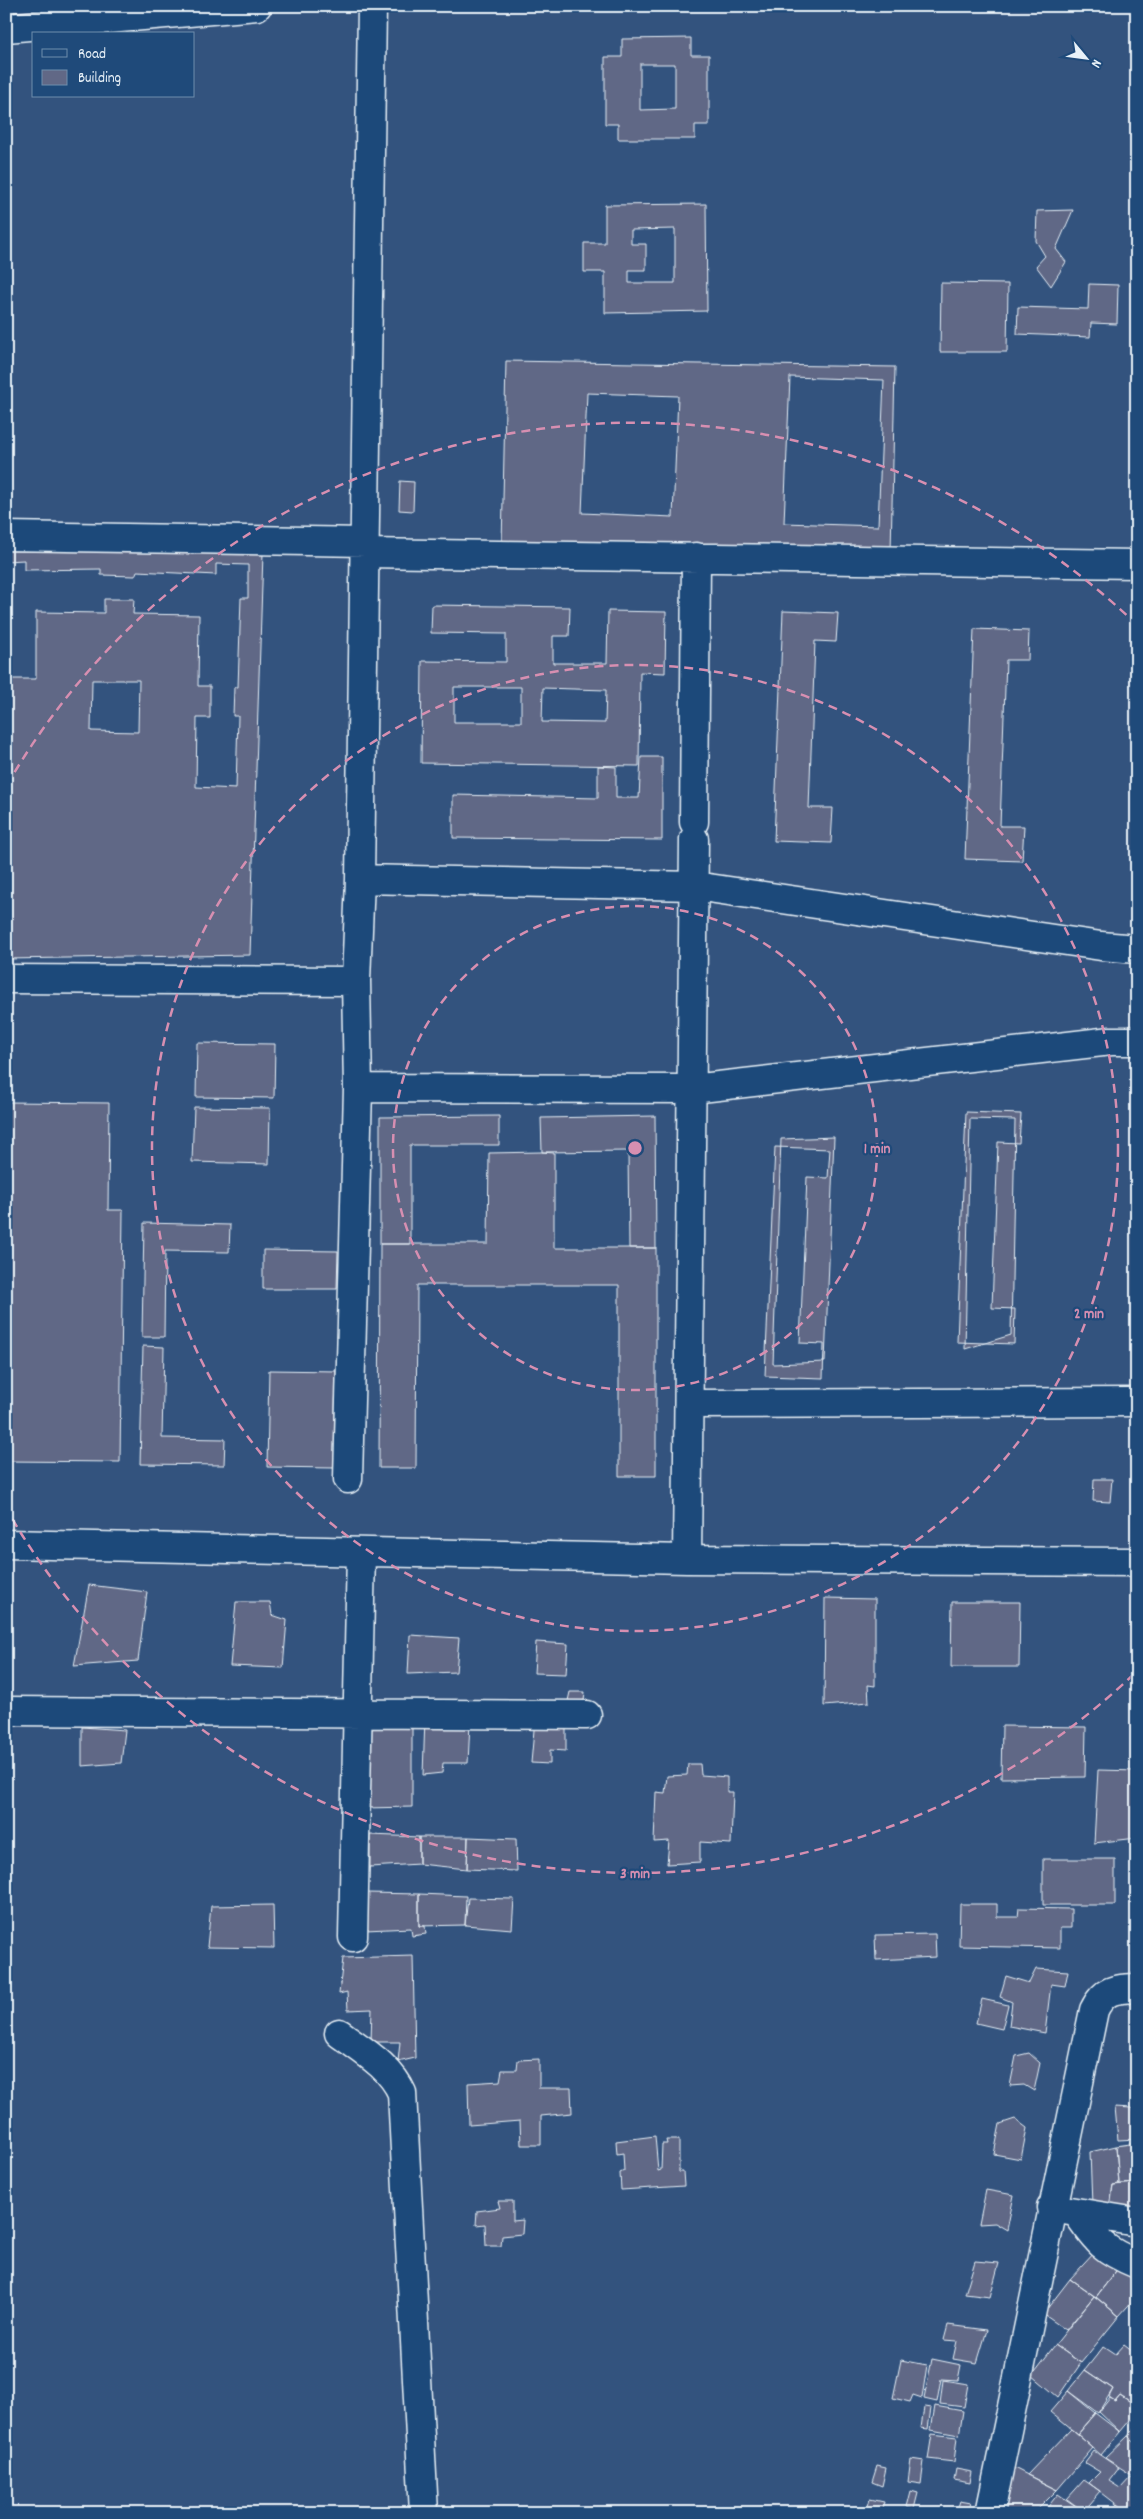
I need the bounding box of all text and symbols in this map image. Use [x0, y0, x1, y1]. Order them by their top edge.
legend [32, 32, 195, 98]
north arrow [1060, 32, 1110, 82]
text: Road [78, 44, 106, 66]
text: N [1085, 55, 1106, 71]
text: Building [78, 68, 121, 90]
centre of rings [626, 1139, 644, 1157]
text: 1 min [864, 1139, 890, 1161]
text: 2 min [1074, 1304, 1104, 1326]
text: 3 min [620, 1864, 650, 1886]

